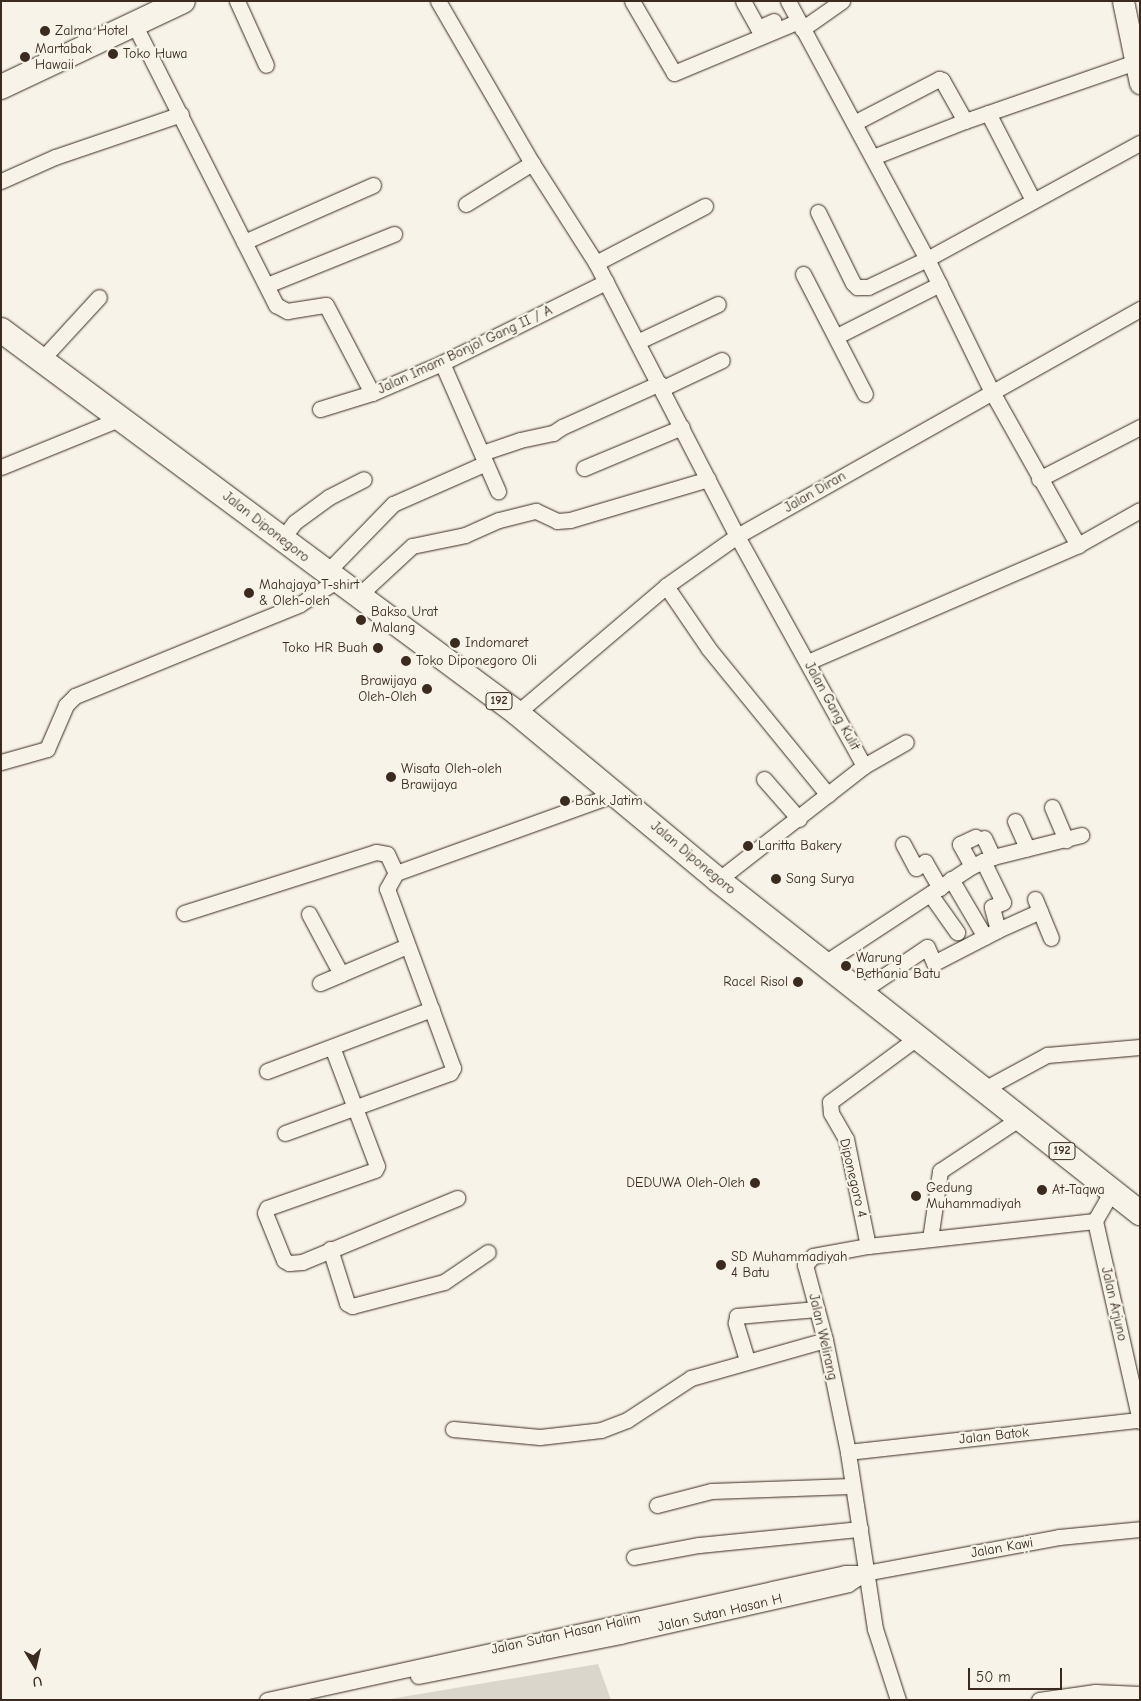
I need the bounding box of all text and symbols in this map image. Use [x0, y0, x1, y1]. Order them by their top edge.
place label: Zalma Hotel [55, 23, 128, 39]
marker: Zalma Hotel [39, 25, 51, 37]
place label: Martabak Hawaii [35, 41, 92, 74]
place label: Toko Huwa [123, 46, 188, 62]
marker: Toko Huwa [107, 48, 119, 60]
marker: Martabak Hawaii [19, 51, 31, 63]
street label: Jalan Imam Bonjol Gang II / A [375, 302, 555, 398]
street label: Jalan Diran [781, 468, 849, 516]
street label: Jalan Diponegoro [219, 488, 313, 566]
place label: Mahajaya T-shirt & Oleh-oleh [259, 577, 359, 610]
marker: Mahajaya T-shirt & Oleh-oleh [243, 587, 255, 599]
place label: Bakso Urat Malang [371, 604, 438, 636]
marker: Bakso Urat Malang [355, 614, 367, 626]
place label: Indomaret [465, 635, 528, 651]
marker: Indomaret [449, 637, 461, 649]
place label: Toko HR Buah [282, 640, 368, 656]
marker: Toko HR Buah [372, 642, 384, 654]
place label: Toko Diponegoro Oli [416, 653, 537, 669]
marker: Toko Diponegoro Oli [400, 655, 412, 667]
street label: Jalan Gang Kulit [801, 659, 863, 753]
place label: Brawijaya Oleh-Oleh [358, 673, 417, 706]
marker: Brawijaya Oleh-Oleh [421, 683, 433, 695]
road number: 192 [485, 691, 513, 710]
place label: Wisata Oleh-oleh Brawijaya [401, 761, 502, 794]
marker: Wisata Oleh-oleh Brawijaya [385, 771, 397, 783]
place label: Bank Jatim [575, 793, 642, 809]
marker: Bank Jatim [559, 795, 571, 807]
street label: Jalan Diponegoro [647, 818, 739, 898]
place label: Laritta Bakery [758, 838, 841, 854]
marker: Laritta Bakery [742, 840, 754, 852]
place label: Sang Surya [786, 871, 855, 887]
marker: Sang Surya [770, 873, 782, 885]
place label: Warung Bethania Batu [856, 950, 940, 982]
marker: Warung Bethania Batu [840, 960, 852, 972]
place label: Racel Risol [723, 974, 788, 990]
marker: Racel Risol [792, 976, 804, 988]
street label: Diponegoro 4 [836, 1137, 870, 1219]
road number: 192 [1048, 1142, 1076, 1160]
place label: DEDUWA Oleh-Oleh [626, 1175, 745, 1191]
marker: DEDUWA Oleh-Oleh [749, 1177, 761, 1189]
place label: Gedung Muhammadiyah [926, 1180, 1021, 1212]
place label: At-Taqwa [1052, 1182, 1105, 1198]
marker: At-Taqwa [1036, 1184, 1048, 1196]
marker: Gedung Muhammadiyah [910, 1190, 922, 1202]
place label: SD Muhammadiyah 4 Batu [731, 1249, 848, 1282]
marker: SD Muhammadiyah 4 Batu [715, 1259, 727, 1271]
street label: Jalan Arjuno [1097, 1265, 1131, 1343]
street label: Jalan Welirang [805, 1292, 841, 1382]
street label: Jalan Batok [958, 1424, 1030, 1448]
street label: Jalan Kawi [970, 1534, 1034, 1562]
street label: Jalan Sutan Hasan H [656, 1590, 784, 1636]
street label: Jalan Sutan Hasan Halim [490, 1610, 642, 1658]
north arrow [10, 1641, 60, 1691]
scale bar [971, 1658, 1065, 1690]
text: 50 m [976, 1668, 1011, 1686]
text: U [31, 1672, 43, 1690]

